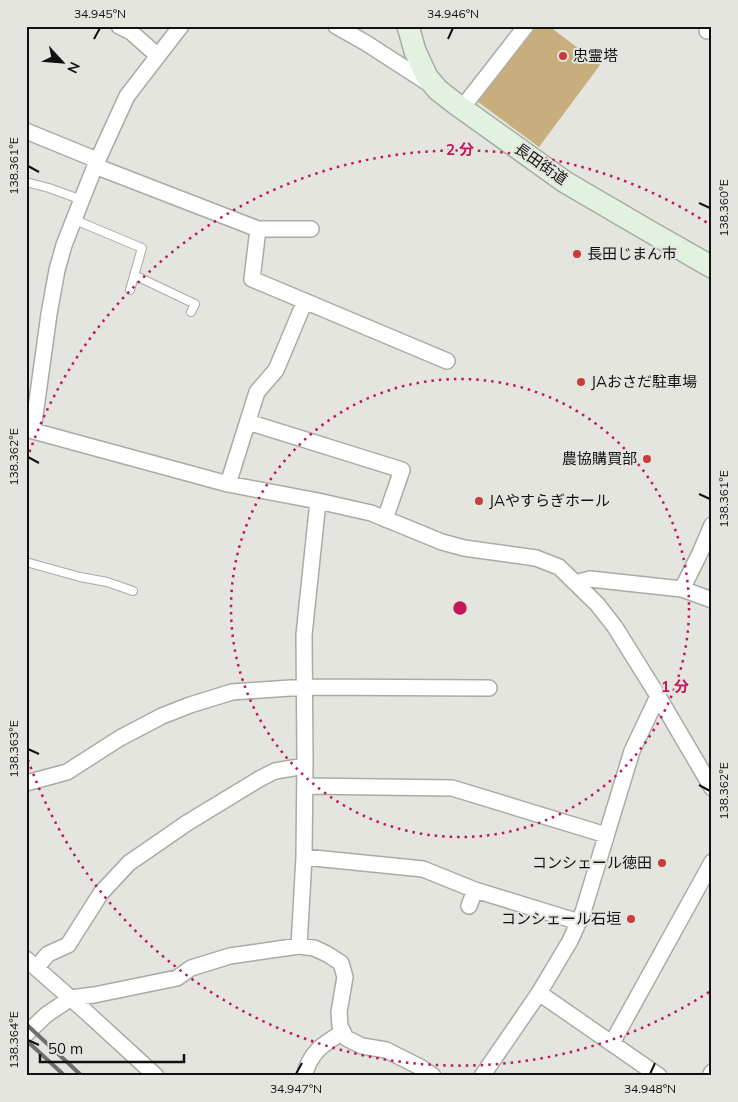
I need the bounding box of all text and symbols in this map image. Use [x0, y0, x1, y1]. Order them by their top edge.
text: 34.945°N [74, 6, 126, 21]
text: 34.946°N [427, 6, 479, 21]
north arrow [38, 38, 88, 88]
place label: 忠霊塔 [573, 46, 618, 65]
marker: 忠霊塔 [557, 50, 569, 62]
text: N [63, 59, 84, 76]
text: 138.361°E [6, 137, 21, 195]
street label: 長田街道 [511, 139, 571, 189]
text: 2 分 [446, 140, 474, 159]
text: 138.360°E [716, 179, 731, 237]
place label: 長田じまん市 [587, 244, 677, 263]
marker: 長田じまん市 [571, 248, 583, 260]
place label: JAおさだ駐車場 [591, 372, 697, 391]
marker: JAおさだ駐車場 [575, 376, 587, 388]
text: 138.362°E [6, 428, 21, 486]
place label: 農協購買部 [562, 449, 637, 468]
marker: 農協購買部 [641, 453, 653, 465]
text: 138.361°E [716, 470, 731, 528]
place label: JAやすらぎホール [489, 491, 610, 510]
marker: JAやすらぎホール [473, 495, 485, 507]
centre of rings [451, 599, 469, 617]
text: 1 分 [661, 677, 689, 696]
text: 138.363°E [6, 720, 21, 778]
text: 138.362°E [716, 762, 731, 820]
place label: コンシェール徳田 [532, 853, 652, 872]
marker: コンシェール徳田 [656, 857, 668, 869]
place label: コンシェール石垣 [501, 909, 621, 928]
marker: コンシェール石垣 [625, 913, 637, 925]
text: 138.364°E [6, 1011, 21, 1069]
scale bar [40, 1032, 184, 1064]
text: 50 m [48, 1039, 83, 1058]
text: 34.947°N [270, 1081, 322, 1096]
text: 34.948°N [624, 1081, 676, 1096]

